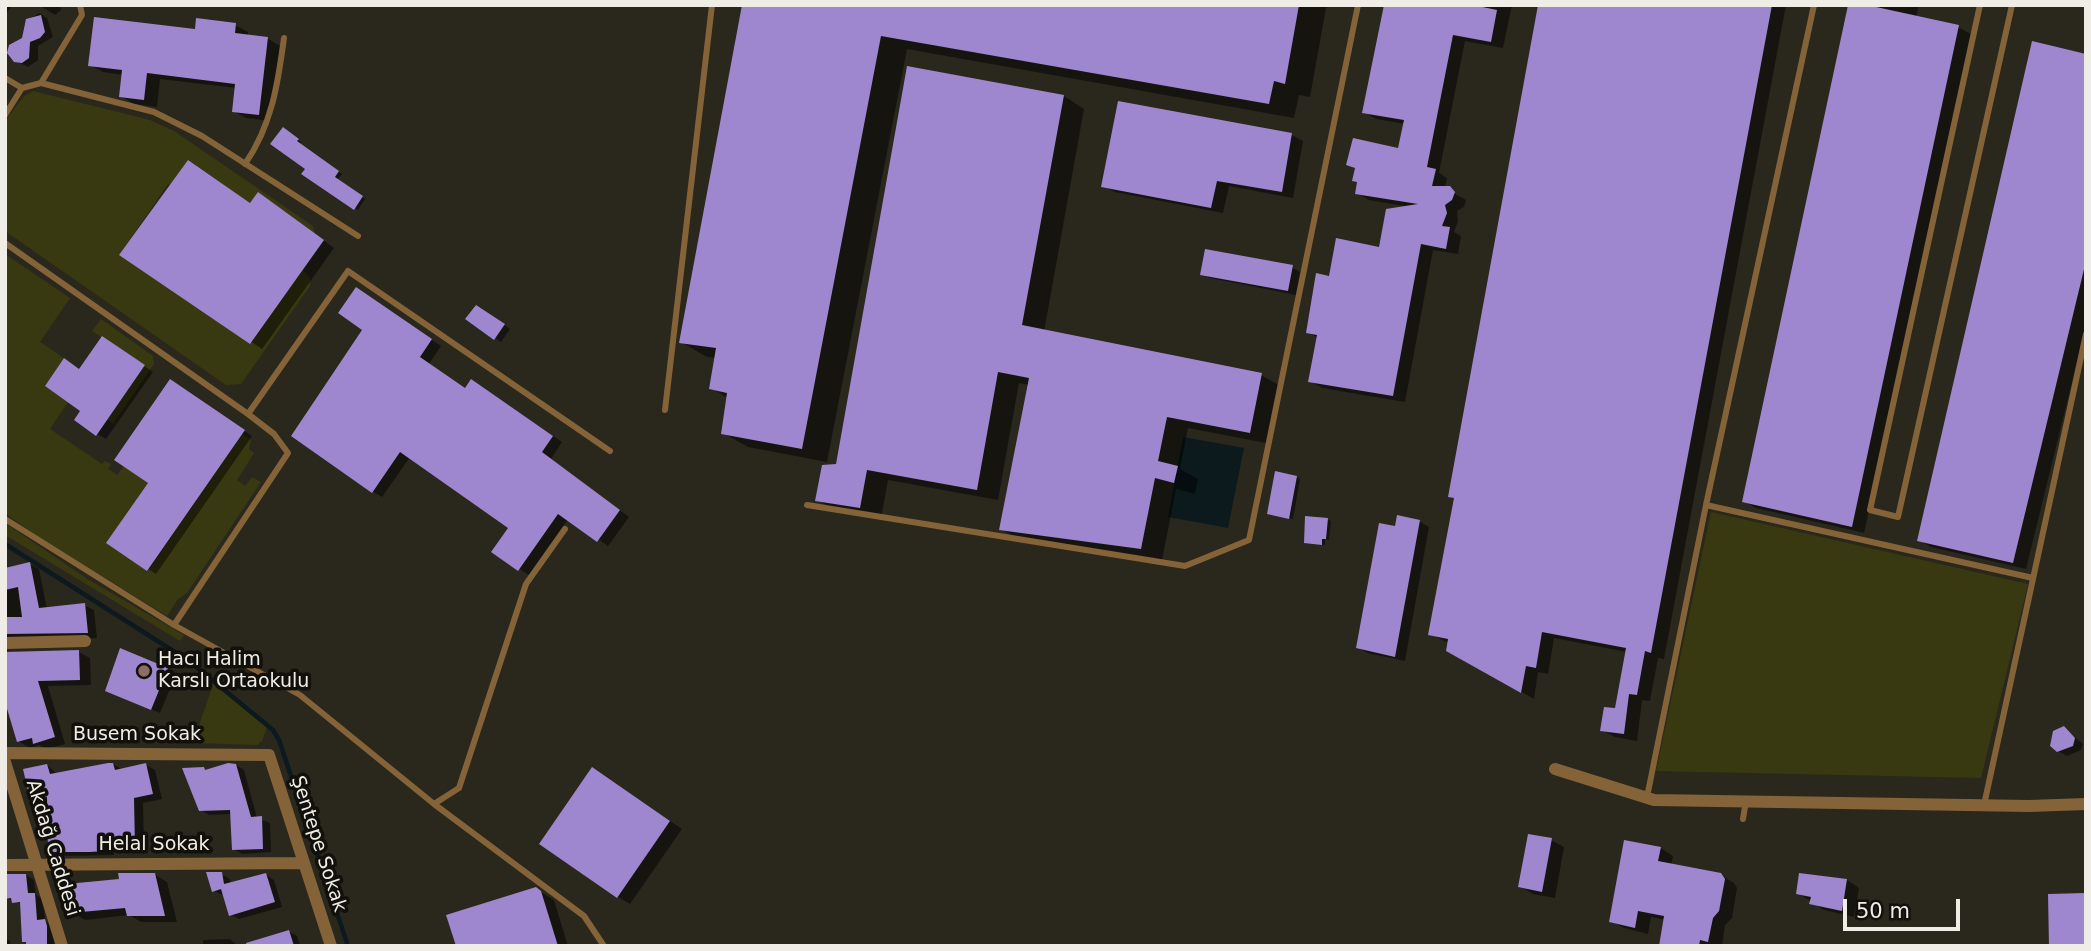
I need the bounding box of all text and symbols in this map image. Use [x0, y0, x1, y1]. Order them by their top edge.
place label: Hacı Halim Karslı Ortaokulu [158, 649, 309, 693]
marker: Hacı Halim Karslı Ortaokulu [136, 663, 152, 679]
street label: Busem Sokak [73, 724, 201, 746]
street label: Şentepe Sokak [285, 773, 351, 915]
street label: Akdağ Caddesi [20, 777, 84, 919]
street label: Helal Sokak [98, 834, 210, 856]
scale bar [1846, 884, 1963, 928]
text: 50 m [1856, 899, 1910, 923]

